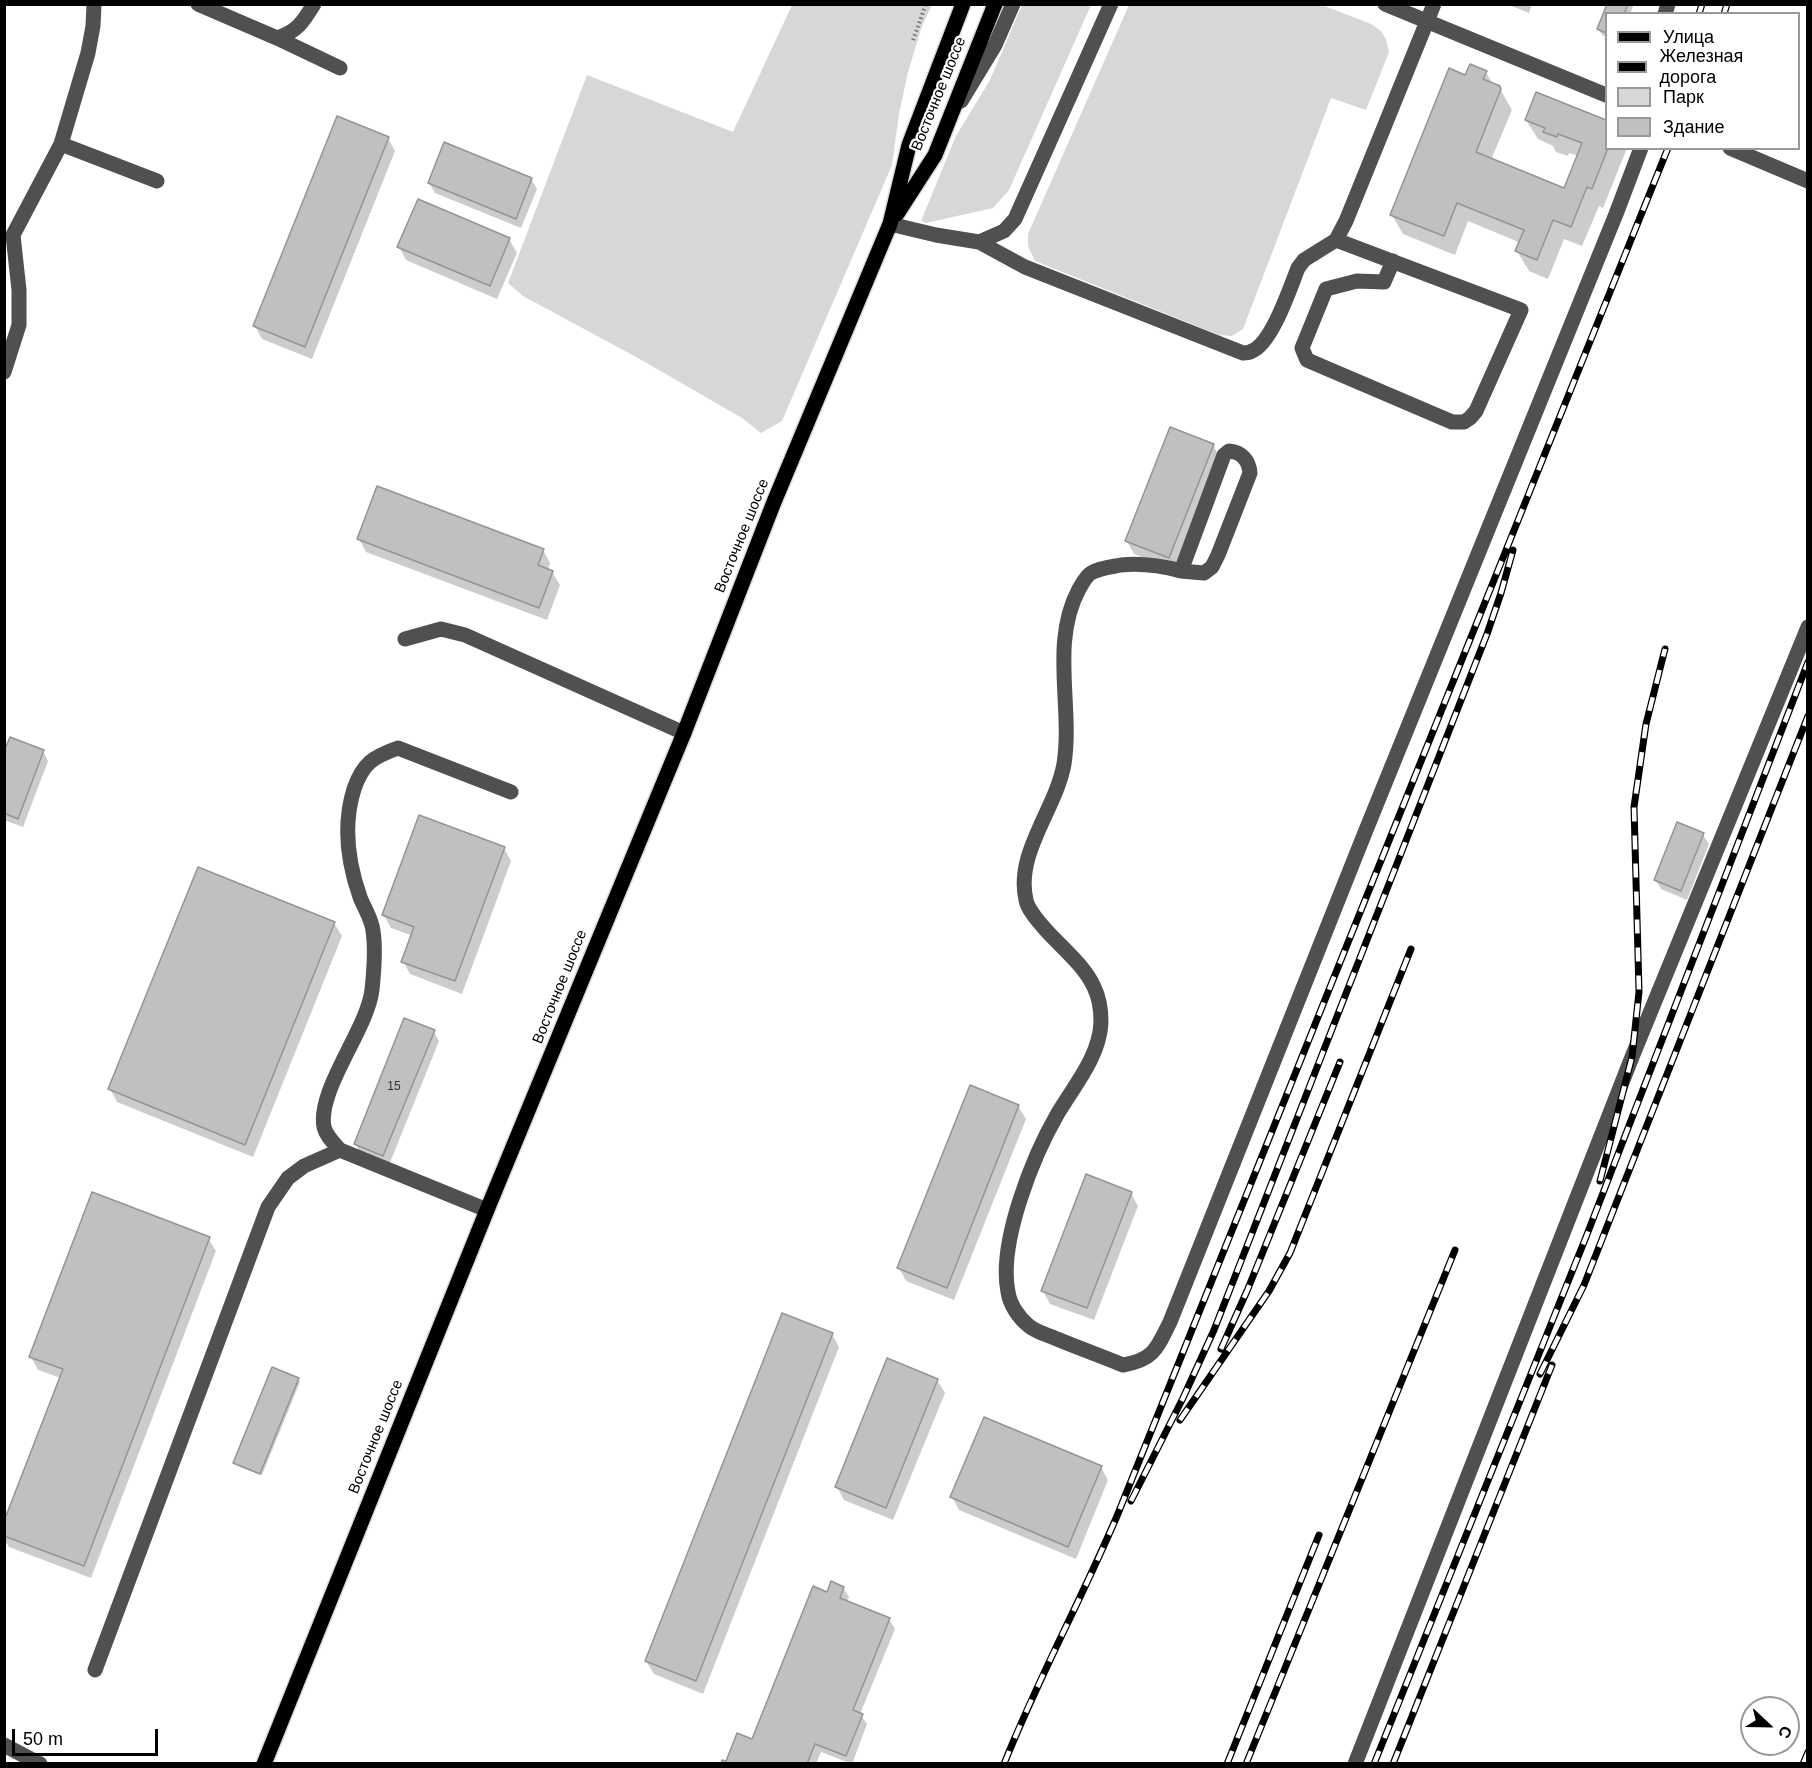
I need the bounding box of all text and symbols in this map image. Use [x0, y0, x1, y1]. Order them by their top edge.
legend [1605, 12, 1800, 150]
text: Улица [1663, 27, 1714, 47]
street label: Восточное шоссе [908, 34, 970, 154]
text: Железная дорога [1659, 46, 1743, 87]
text: Парк [1663, 87, 1704, 107]
text: Здание [1663, 117, 1724, 137]
street label: Восточное шоссе [711, 476, 773, 596]
street label: Восточное шоссе [529, 927, 591, 1047]
house number: 15 [387, 1080, 401, 1094]
street label: Восточное шоссе [345, 1377, 407, 1497]
north arrow [1740, 1696, 1800, 1756]
scale bar [15, 1717, 160, 1755]
text: С [1775, 1724, 1795, 1741]
text: 50 m [23, 1729, 63, 1749]

